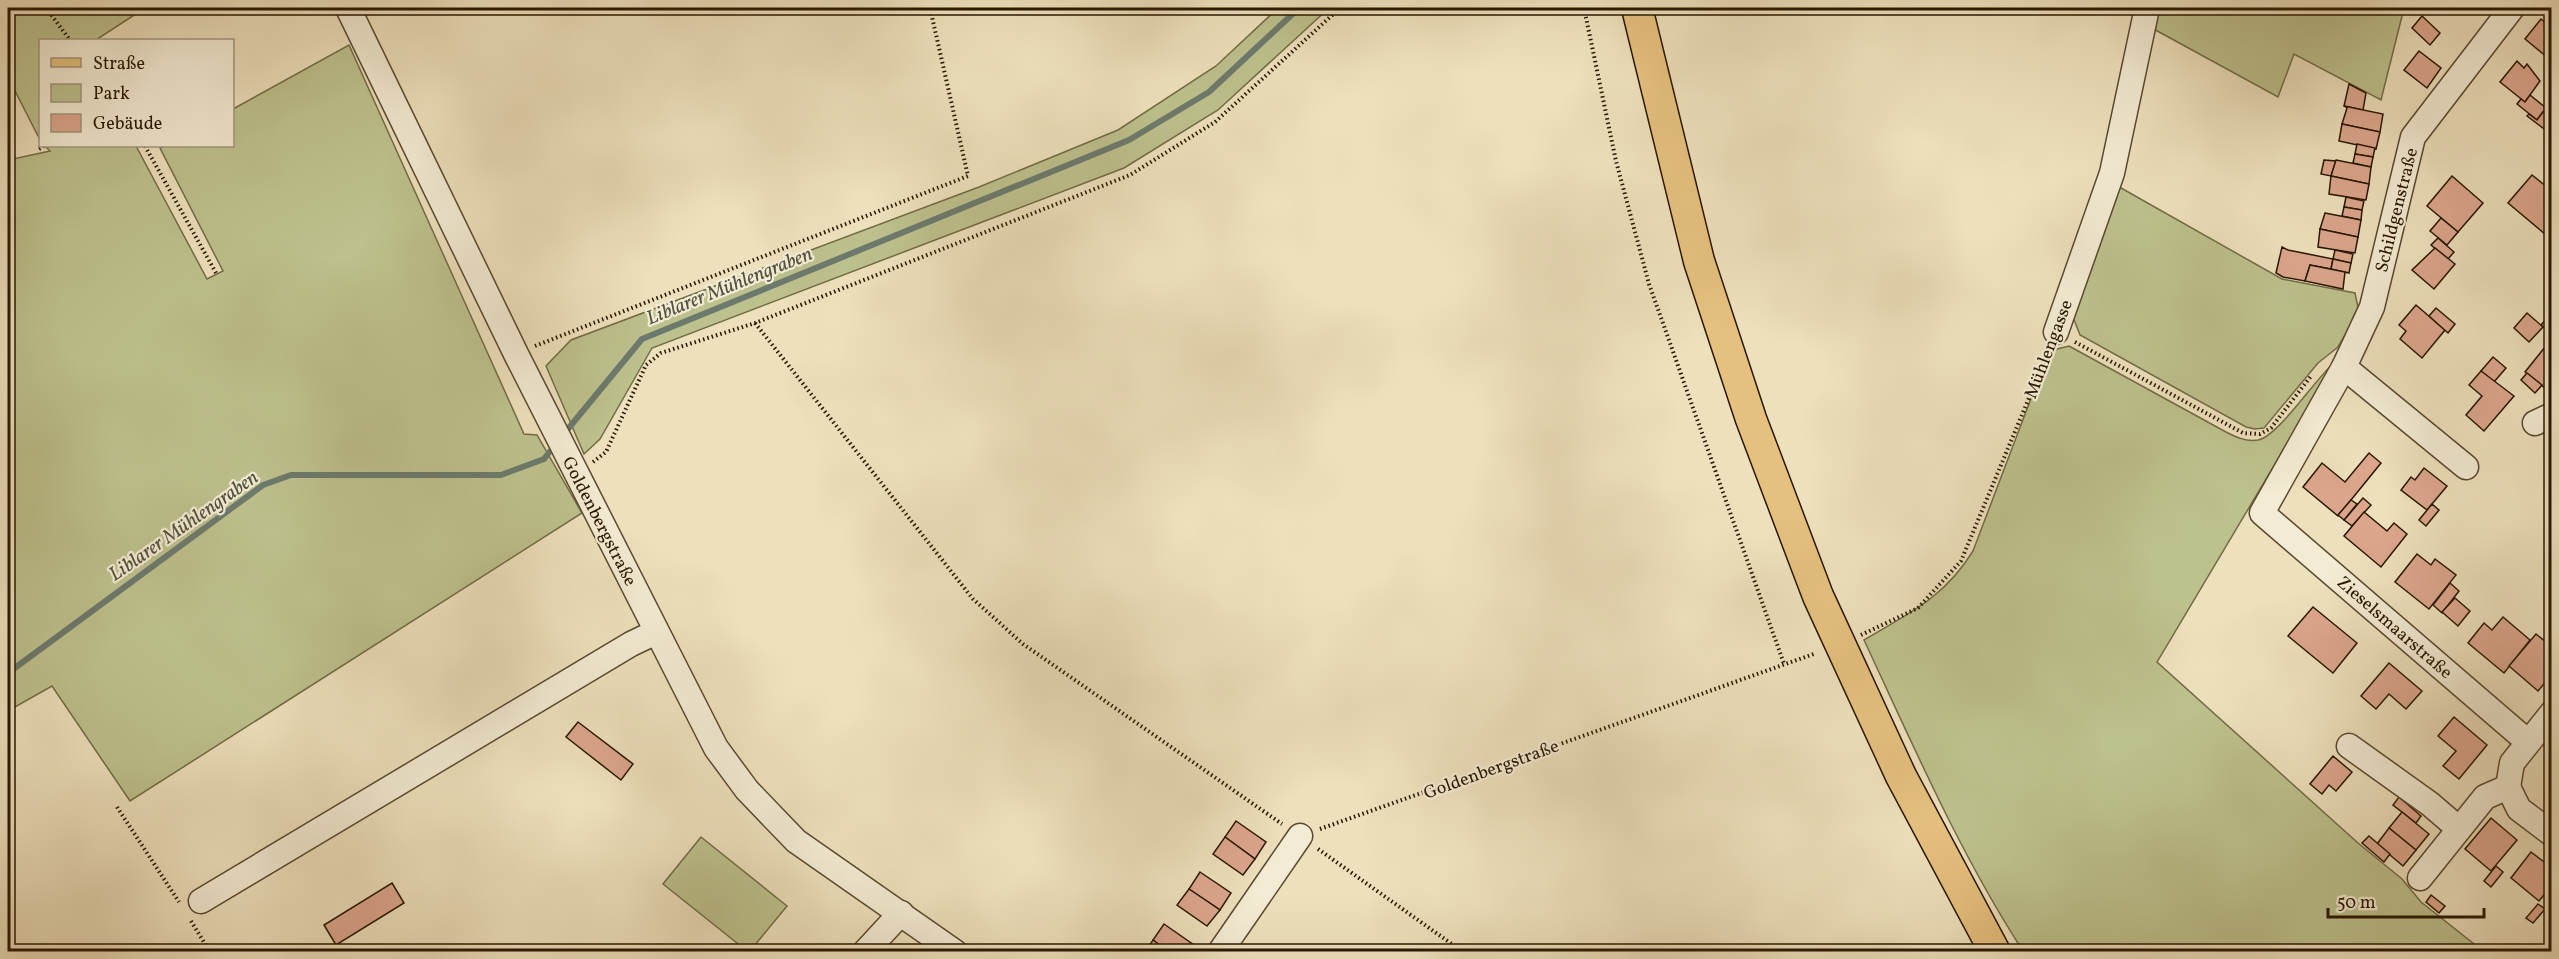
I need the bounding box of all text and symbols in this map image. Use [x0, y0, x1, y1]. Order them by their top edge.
legend [39, 39, 234, 147]
text: Straße [93, 52, 145, 77]
text: Park [93, 82, 130, 107]
text: Gebäude [93, 112, 162, 137]
street label: Schildgenstraße [2370, 145, 2425, 275]
water label: Liblarer Mühlengraben [642, 241, 817, 333]
street label: Mühlengasse [2019, 296, 2080, 403]
street label: Goldenbergstraße [555, 453, 642, 591]
water label: Liblarer Mühlengraben [104, 464, 265, 589]
street label: Zieselsmaarstraße [2331, 571, 2457, 685]
street label: Goldenbergstraße [1420, 734, 1563, 806]
scale bar [2328, 881, 2484, 919]
text: 50 m [2337, 891, 2376, 916]

